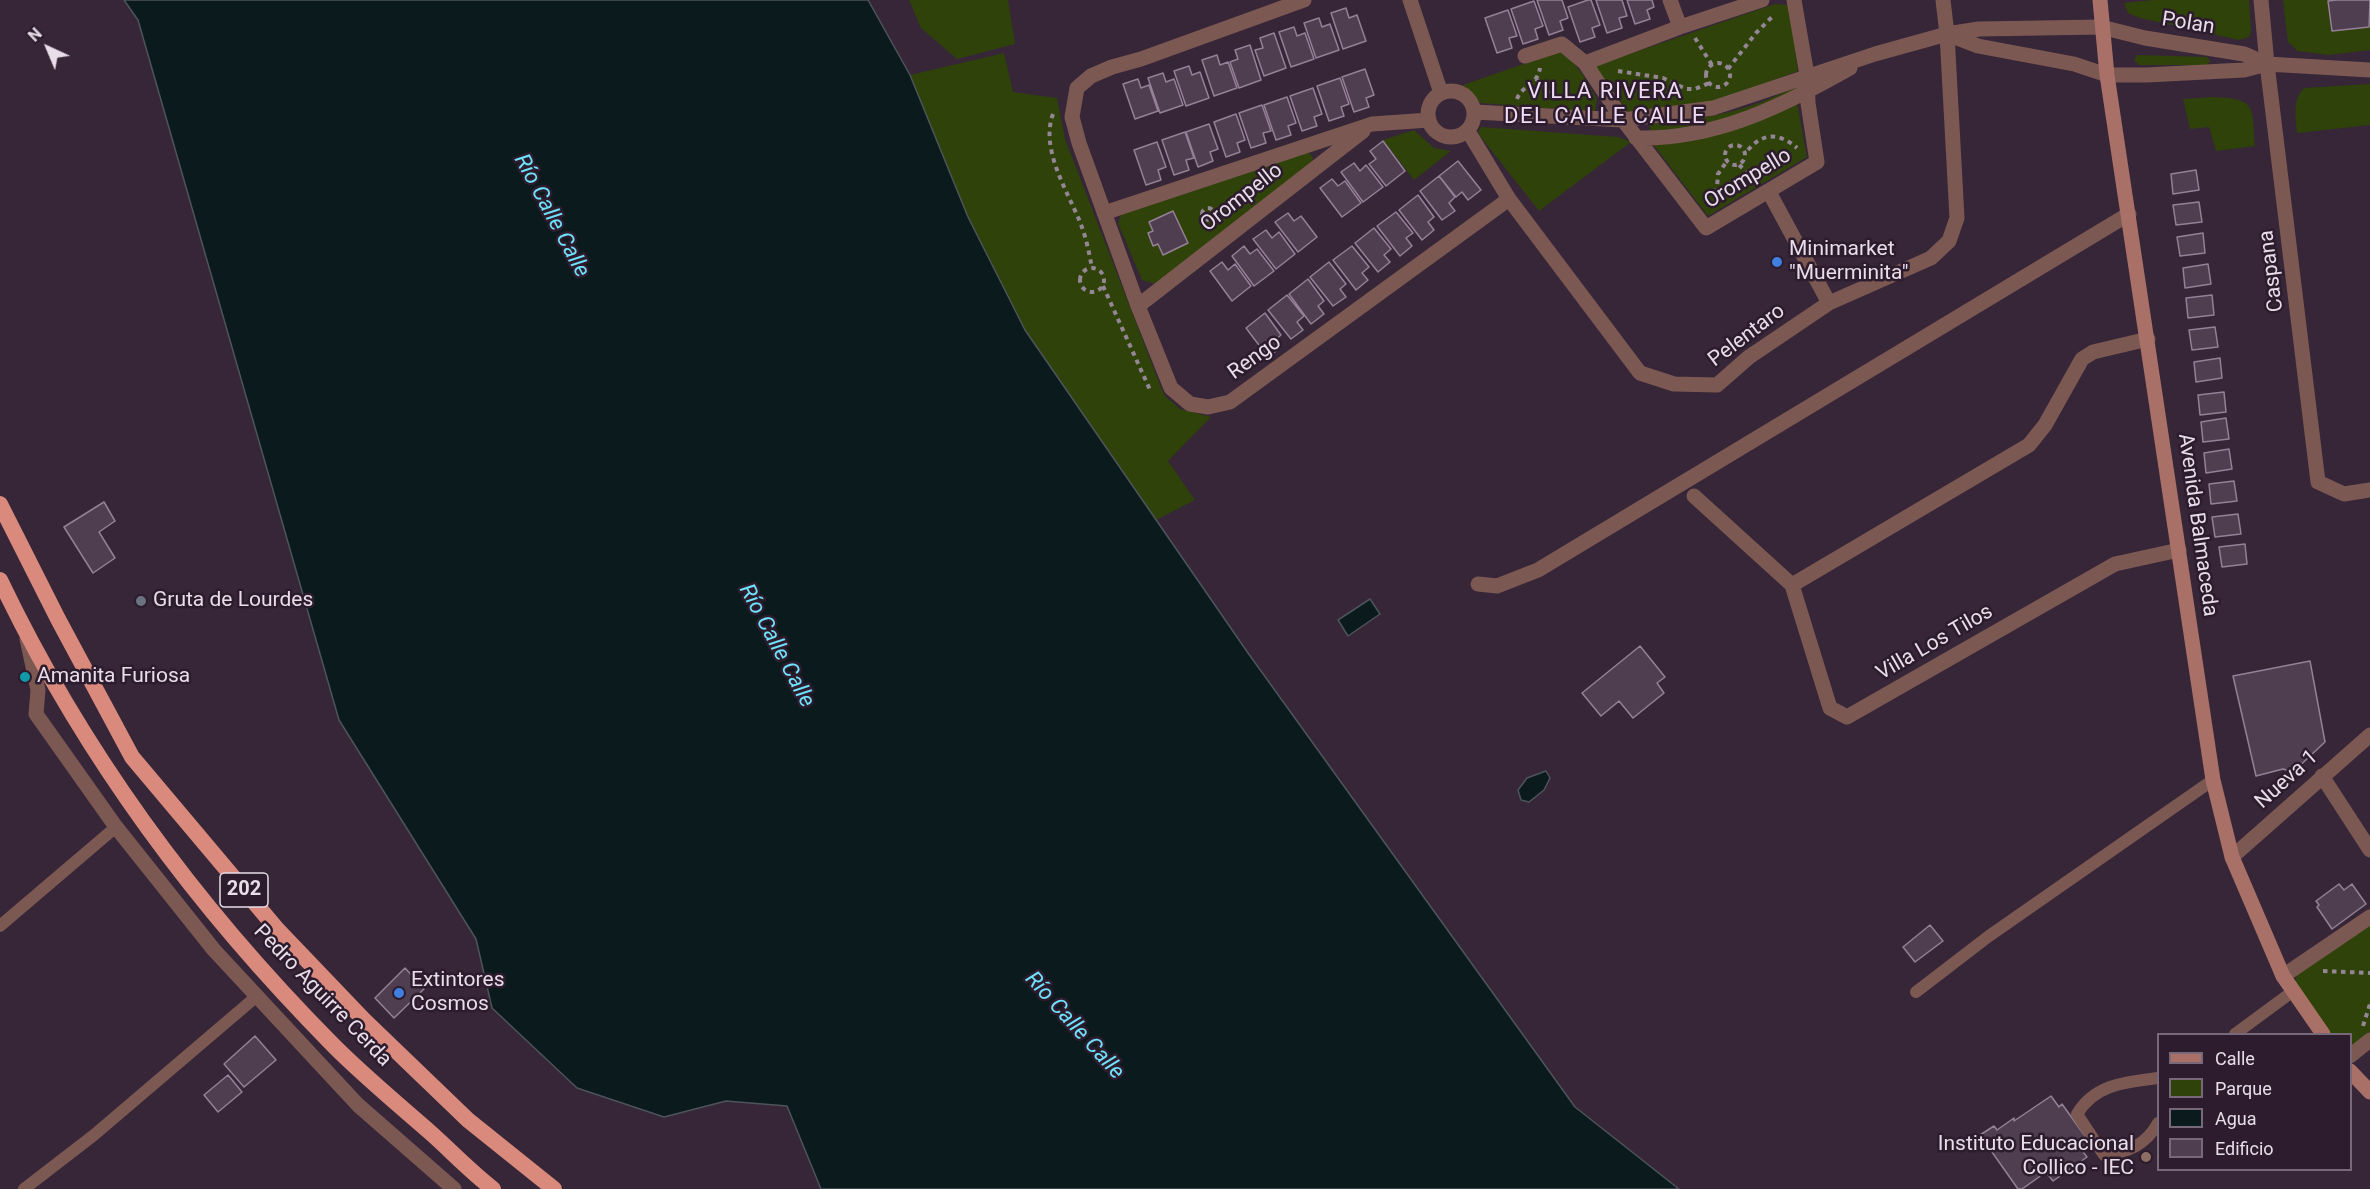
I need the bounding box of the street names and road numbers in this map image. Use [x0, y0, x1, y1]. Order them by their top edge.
street label: Polan [2160, 7, 2216, 41]
street label: Orompello [1700, 143, 1796, 215]
street label: Orompello [1196, 158, 1288, 238]
street label: Caspana [2254, 229, 2290, 313]
street label: Pelentaro [1704, 299, 1790, 373]
street label: Rengo [1224, 330, 1286, 386]
street label: Avenida Balmaceda [2172, 432, 2222, 618]
street label: Villa Los Tilos [1872, 600, 1998, 686]
street label: Nueva 1 [2250, 745, 2324, 815]
road number: 202 [220, 873, 268, 907]
street label: Pedro Aguirre Cerda [248, 920, 396, 1072]

